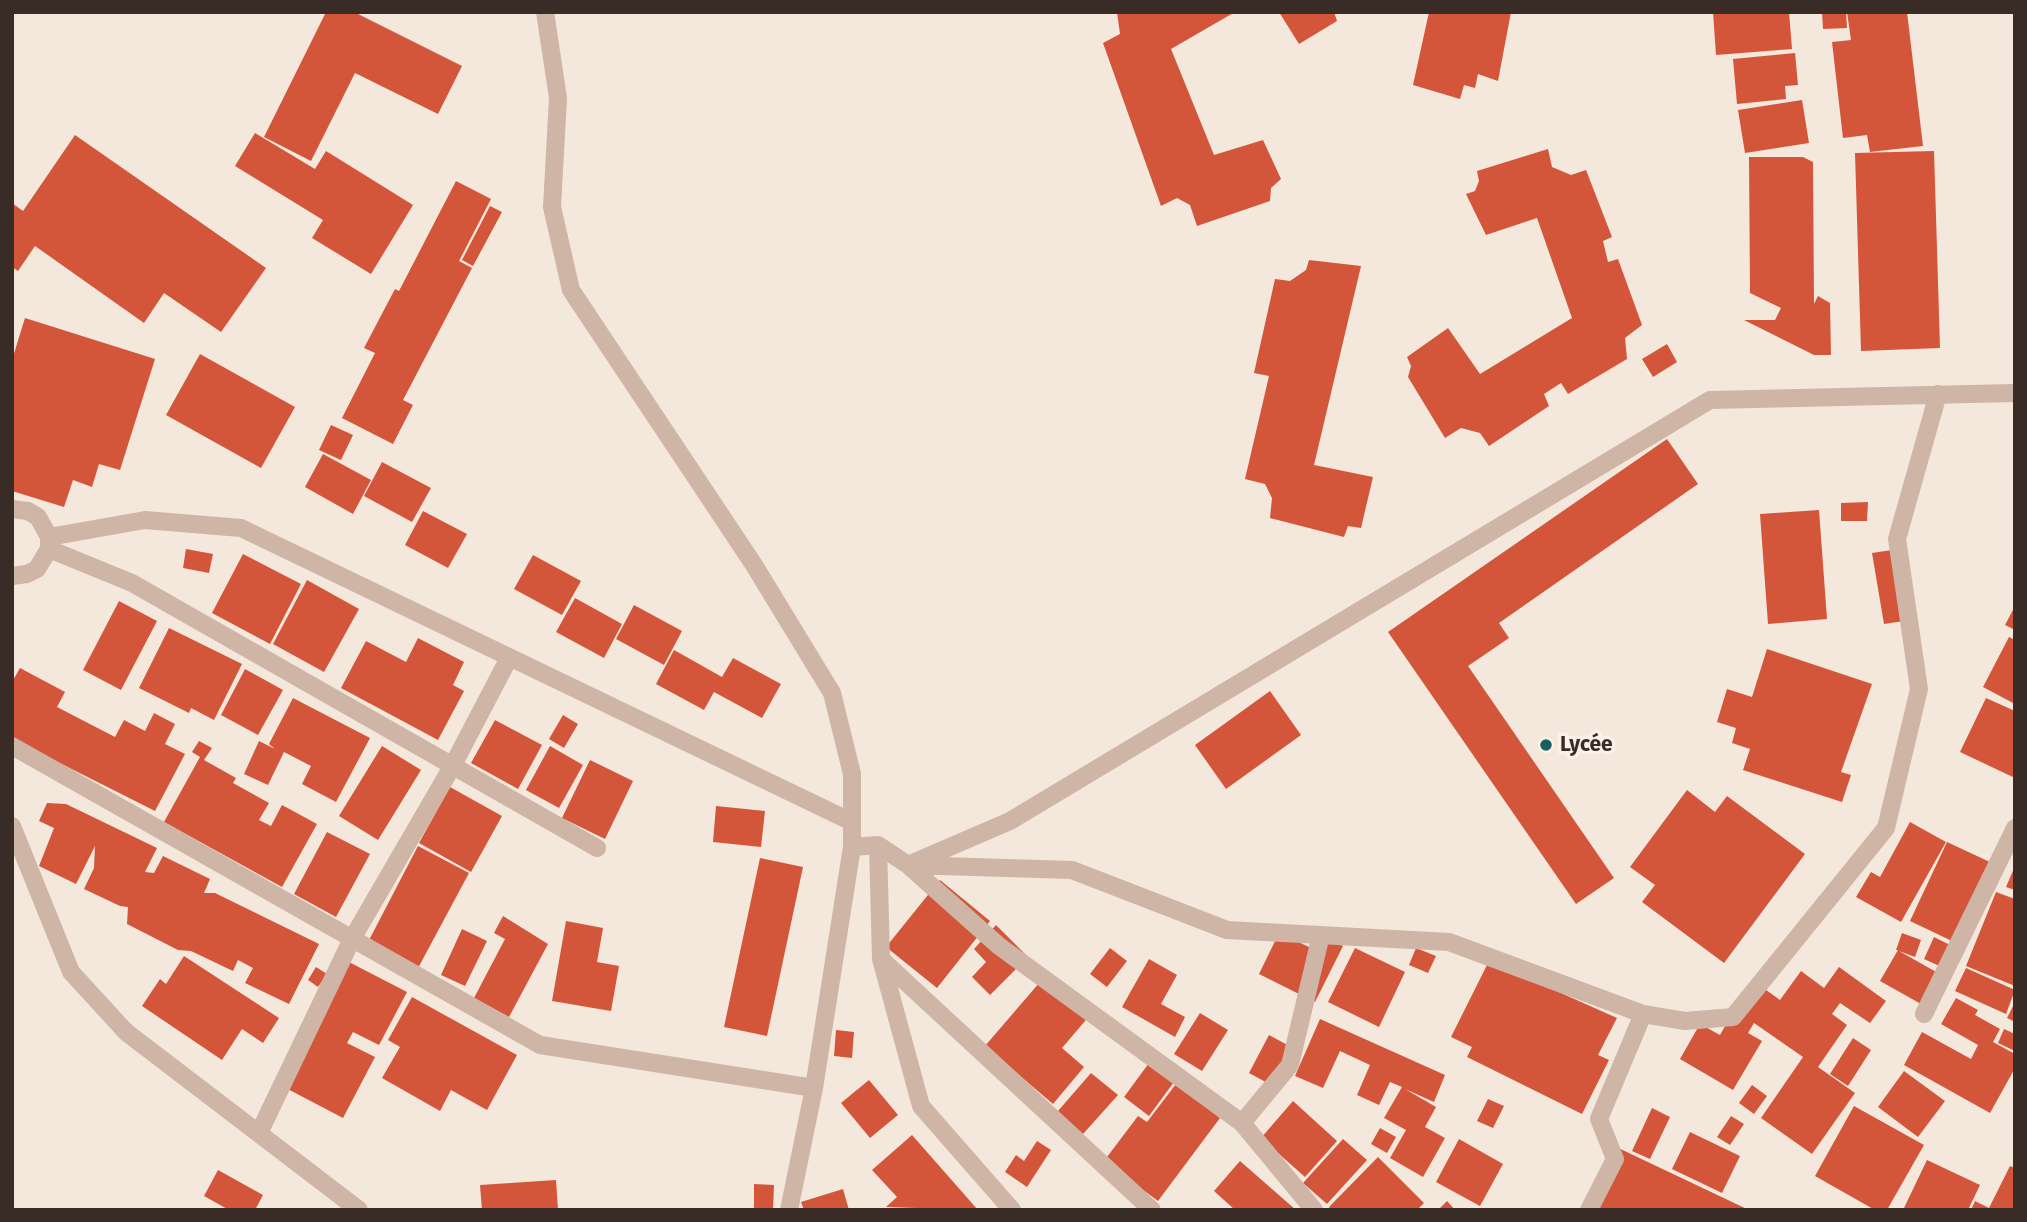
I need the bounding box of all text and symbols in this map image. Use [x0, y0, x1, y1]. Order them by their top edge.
place label: Lycée [1560, 732, 1613, 758]
marker: Lycée [1538, 737, 1554, 753]

